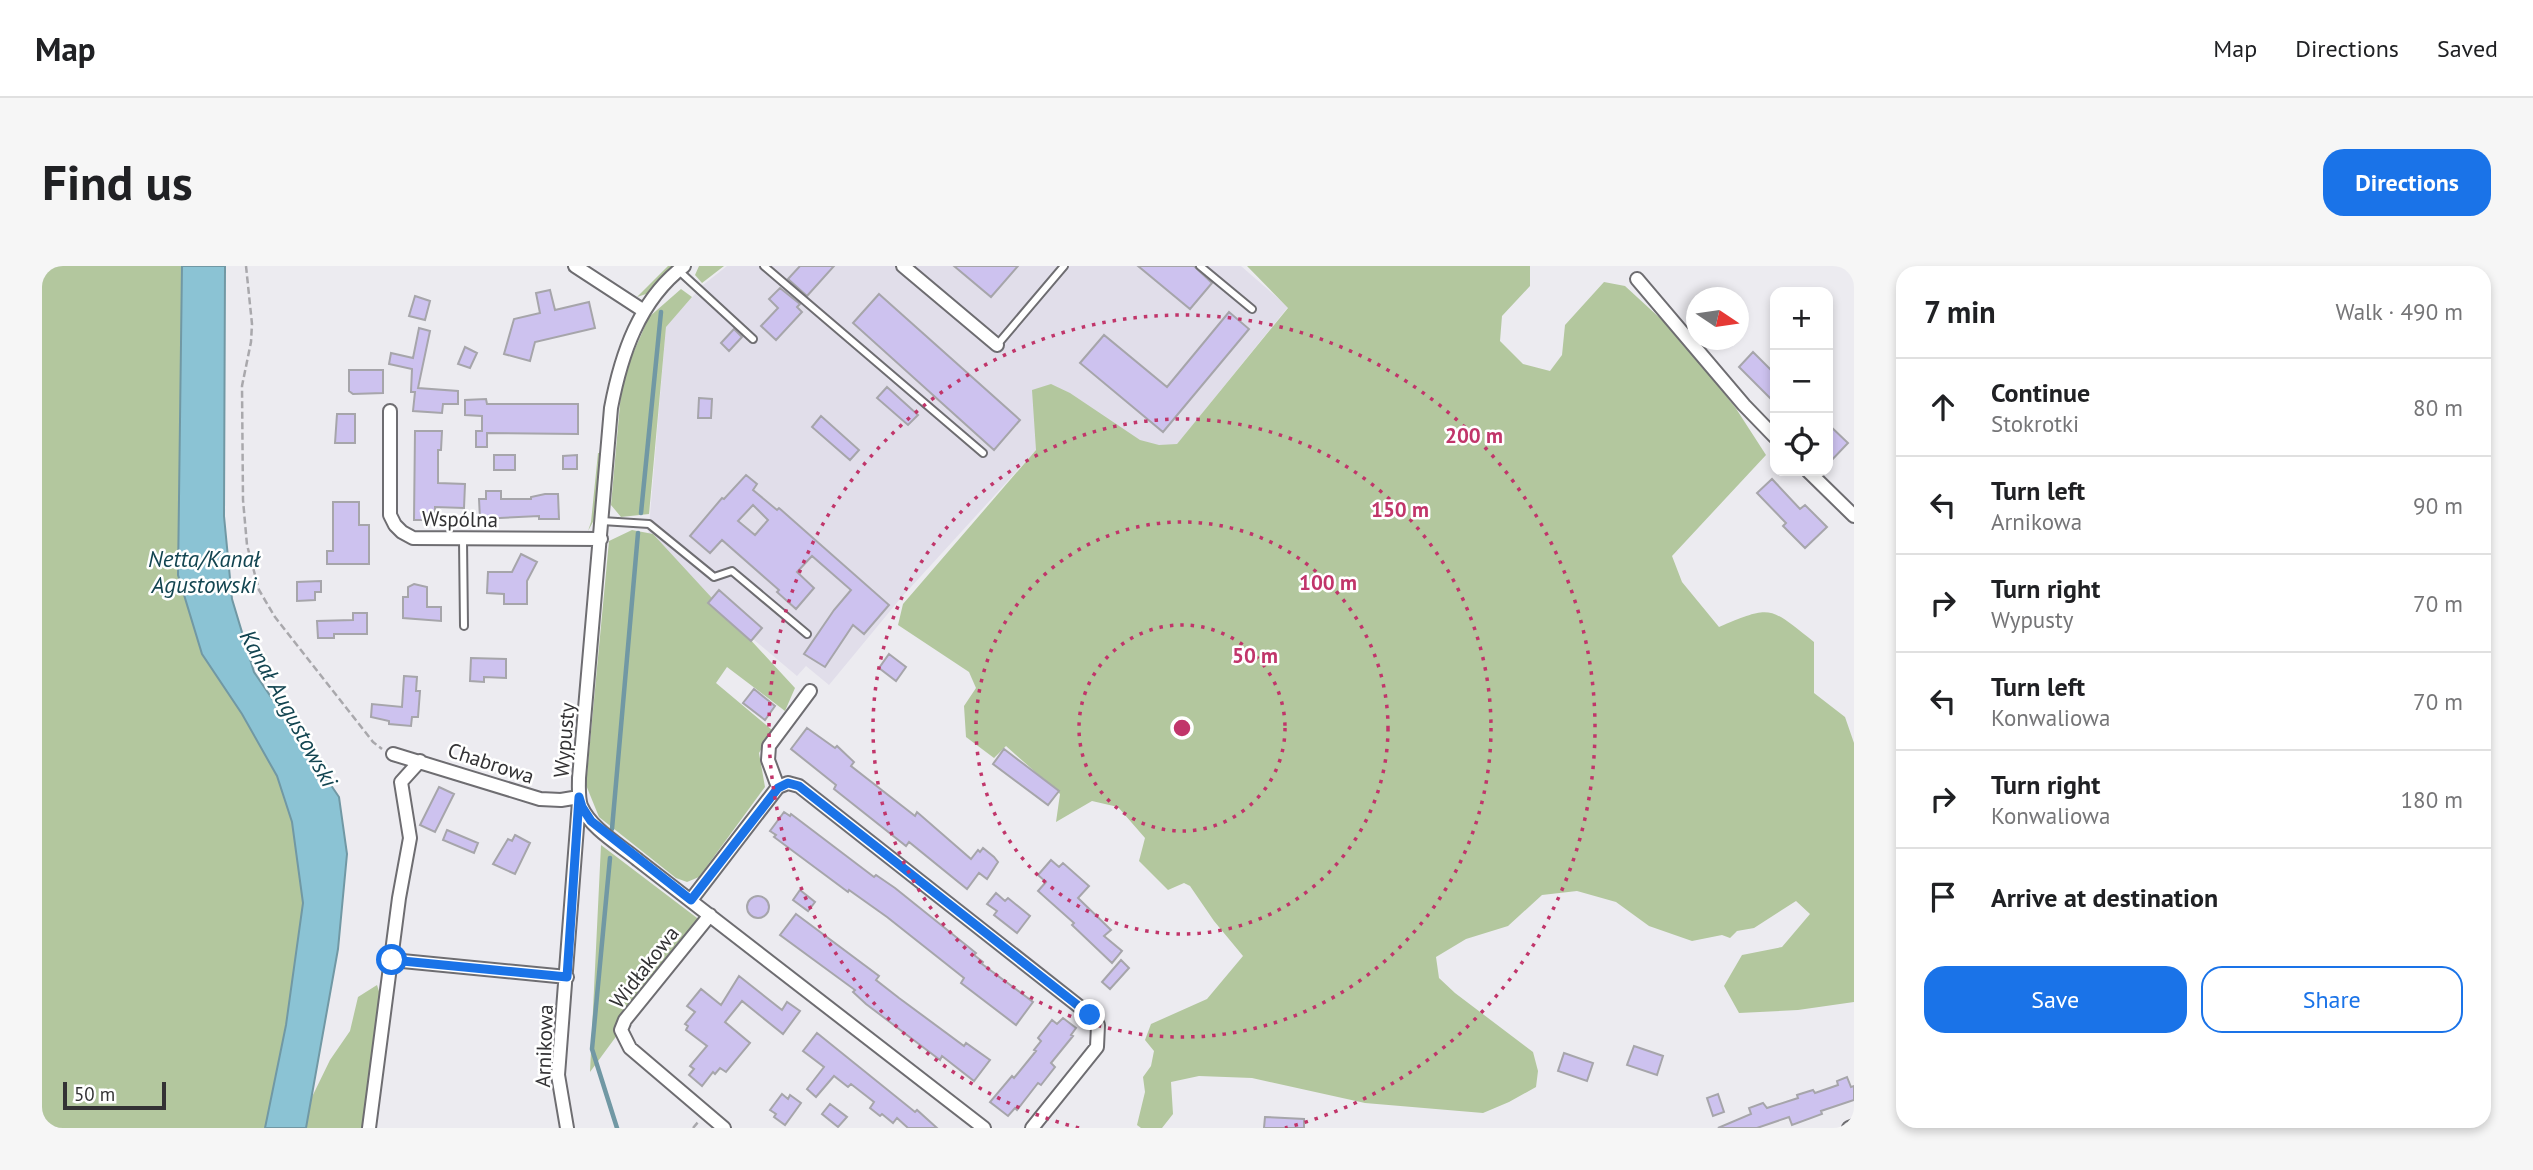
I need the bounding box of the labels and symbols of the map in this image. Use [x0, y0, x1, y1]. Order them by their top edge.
north arrow [1686, 287, 1749, 350]
text: 200 m [1445, 422, 1503, 449]
text: 150 m [1371, 496, 1429, 523]
street label: Wspólna [422, 505, 498, 533]
water label: Netta/Kanał Agustowski [148, 544, 262, 599]
text: 100 m [1299, 569, 1357, 596]
water label: Kanał Augustowski [234, 624, 345, 793]
text: 50 m [1232, 642, 1278, 669]
street label: Wypusty [547, 701, 581, 779]
centre of rings [1170, 716, 1194, 740]
street label: Chabrowa [444, 736, 538, 790]
street label: Widłakowa [603, 920, 685, 1014]
route start [376, 944, 407, 975]
route end [1074, 999, 1105, 1030]
street label: Arnikowa [529, 1004, 559, 1088]
scale bar [63, 1079, 166, 1111]

